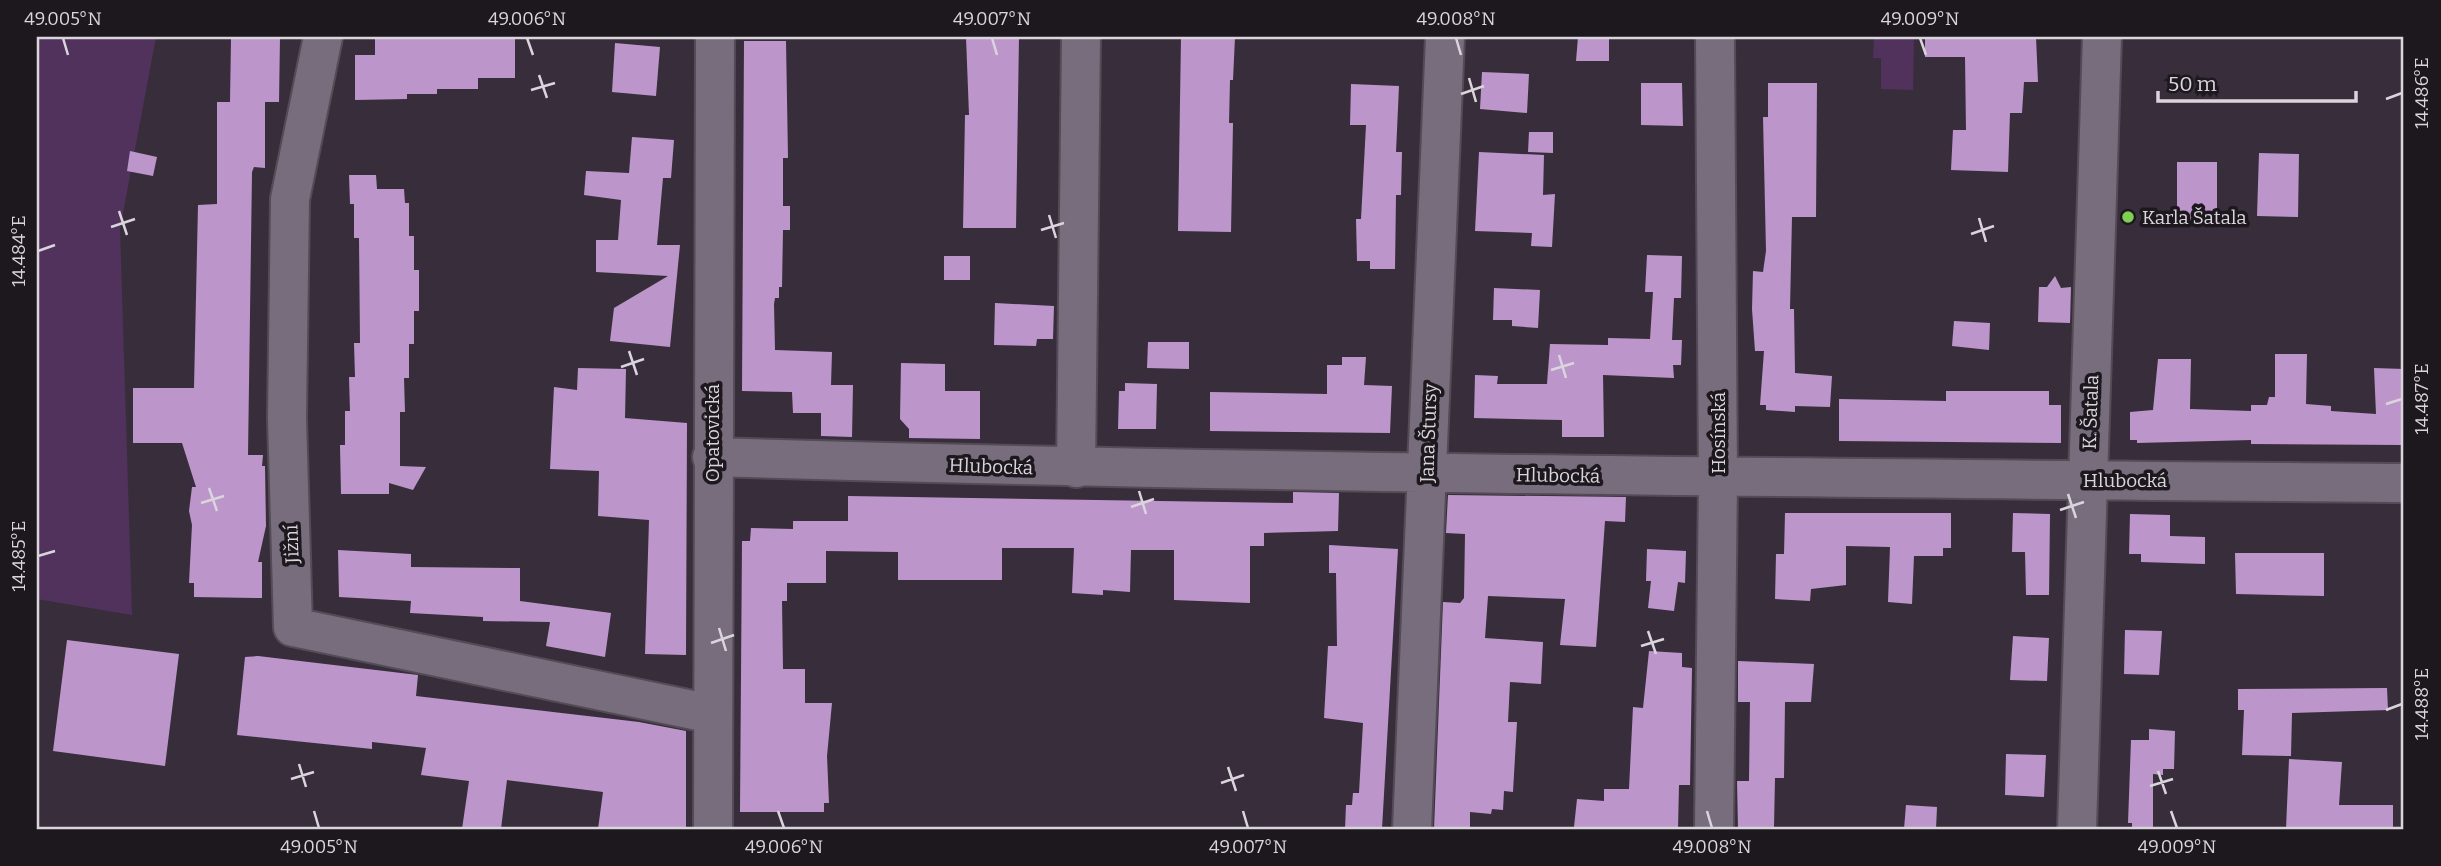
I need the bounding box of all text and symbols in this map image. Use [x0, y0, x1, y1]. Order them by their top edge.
text: 49.005°N [24, 8, 102, 30]
text: 49.006°N [488, 8, 566, 30]
text: 49.007°N [953, 8, 1031, 30]
text: 49.008°N [1416, 8, 1496, 30]
text: 49.009°N [1881, 8, 1959, 30]
text: 14.486°E [2411, 57, 2433, 129]
scale bar [2158, 60, 2355, 104]
text: 50 m [2168, 71, 2217, 97]
place label: Karla Šatala [2142, 206, 2247, 229]
marker: Karla Šatala [2120, 209, 2136, 225]
text: 14.484°E [8, 215, 30, 287]
text: 14.487°E [2411, 363, 2433, 435]
street label: K. Šatala [2078, 374, 2103, 450]
street label: Jana Štursy [1415, 382, 1442, 484]
street label: Opatovická [701, 383, 724, 482]
street label: Hosínská [1707, 391, 1730, 474]
street label: Hlubocká [948, 454, 1034, 479]
street label: Hlubocká [1516, 463, 1601, 488]
street label: Hlubocká [2083, 469, 2168, 492]
text: 14.485°E [8, 521, 30, 591]
street label: Jižní [279, 524, 304, 565]
text: 14.488°E [2411, 668, 2433, 740]
text: 49.005°N [280, 836, 358, 858]
text: 49.006°N [745, 836, 823, 858]
text: 49.007°N [1209, 836, 1287, 858]
text: 49.008°N [1672, 836, 1752, 858]
text: 49.009°N [2138, 836, 2216, 858]

